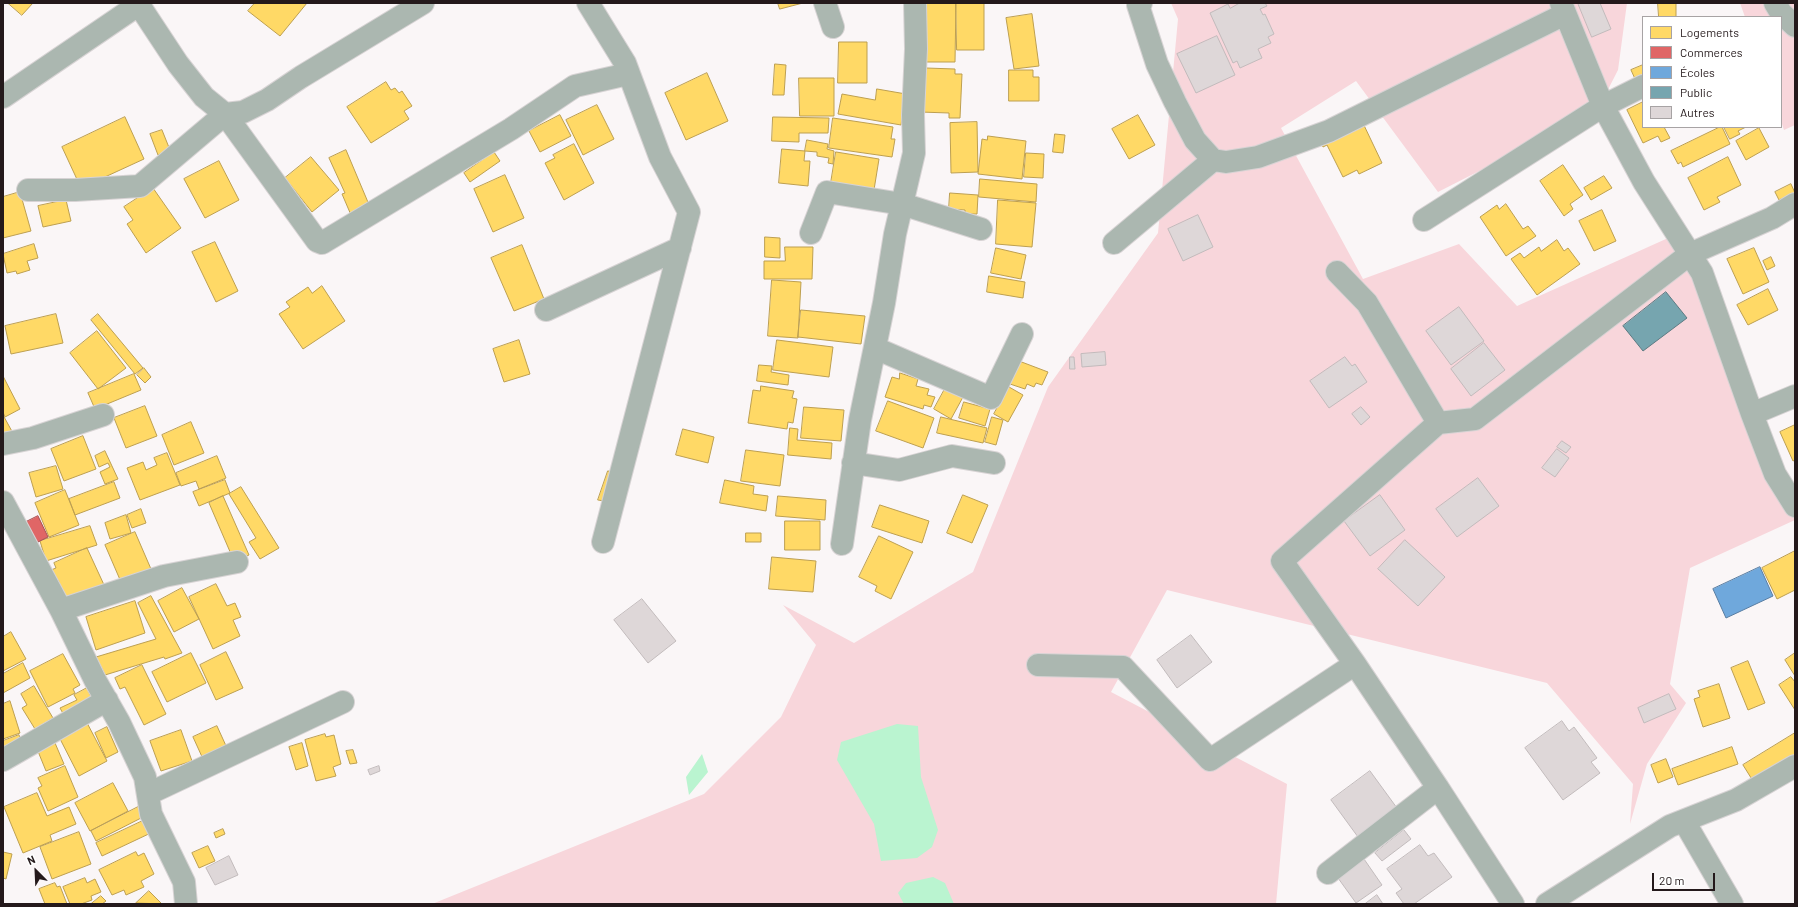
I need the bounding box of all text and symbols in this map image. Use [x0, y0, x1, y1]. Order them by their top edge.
legend [1642, 16, 1782, 128]
text: Logements [1680, 25, 1739, 39]
text: Commerces [1680, 45, 1743, 59]
text: Écoles [1680, 65, 1715, 79]
text: Public [1680, 85, 1712, 99]
text: Autres [1680, 105, 1714, 119]
north arrow [16, 851, 56, 891]
text: N [25, 852, 37, 867]
scale bar [1654, 865, 1717, 891]
text: 20 m [1659, 873, 1685, 887]

